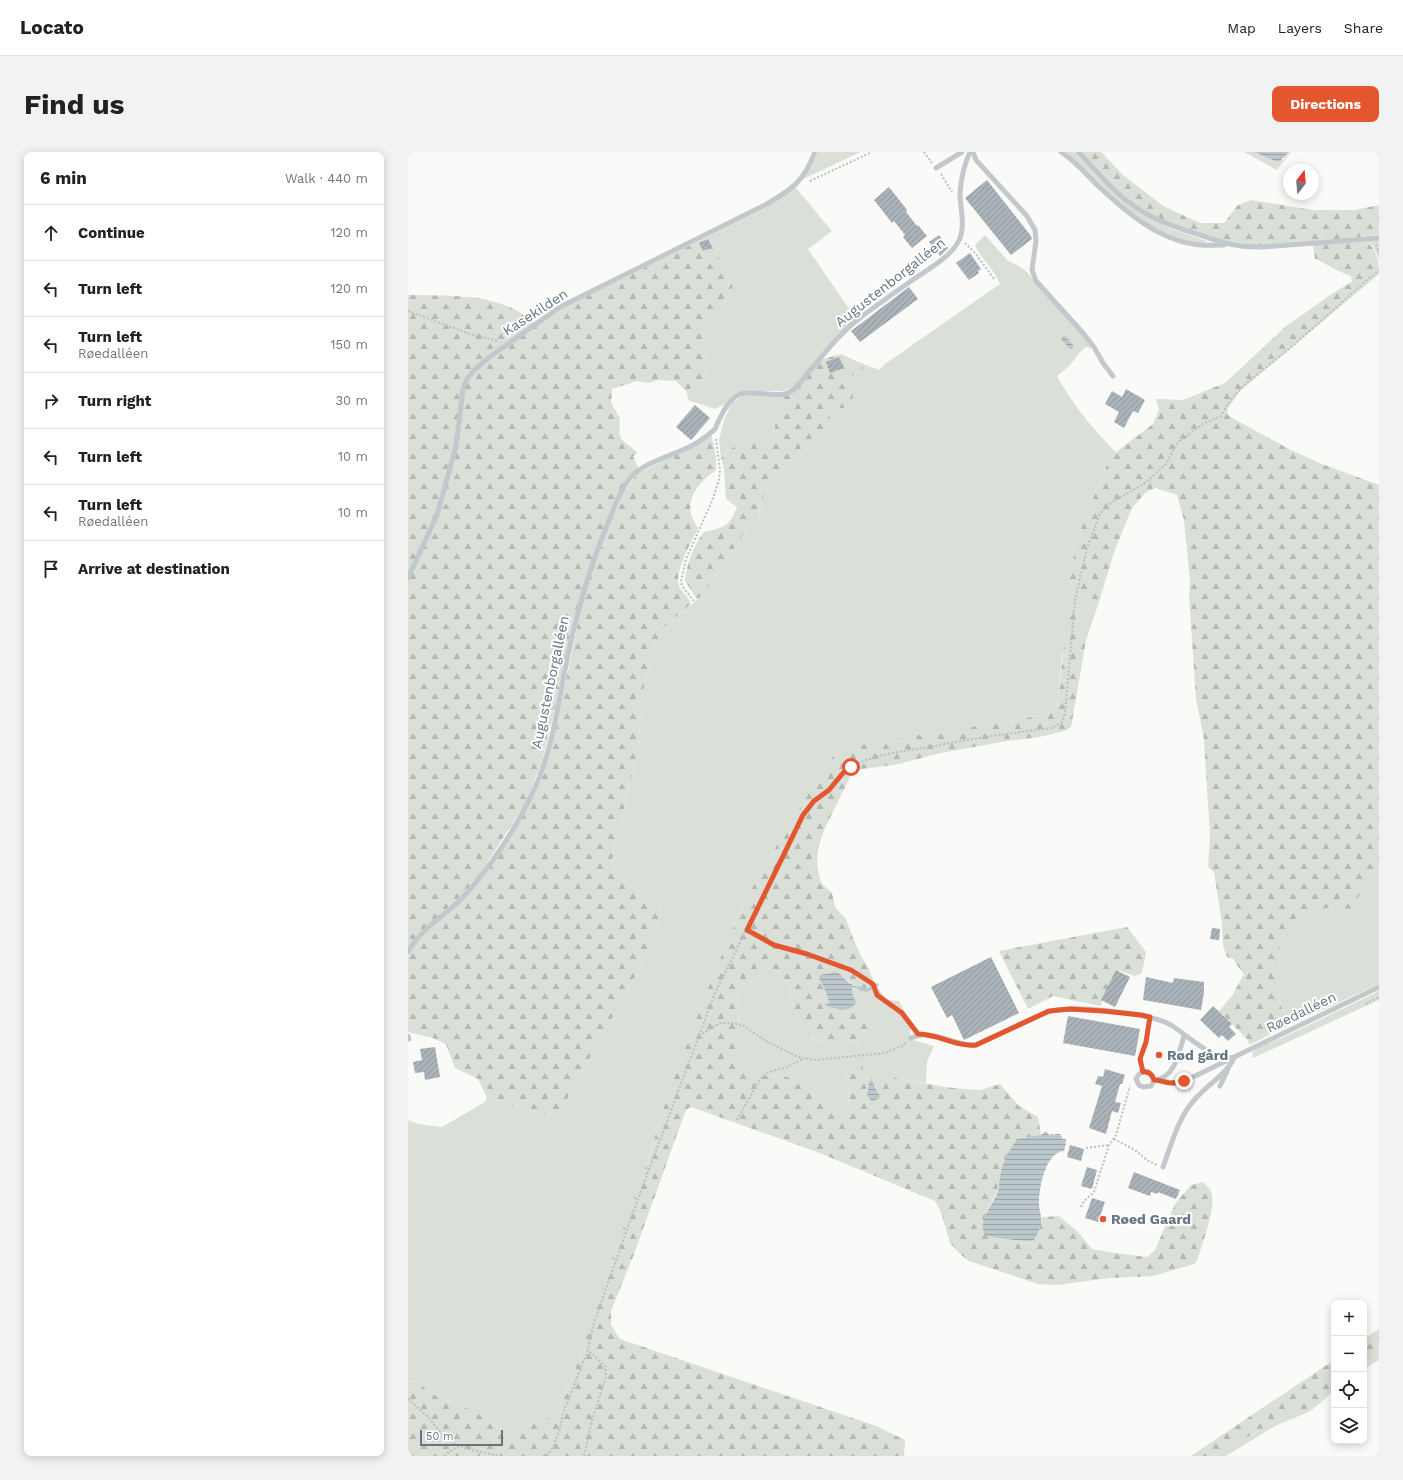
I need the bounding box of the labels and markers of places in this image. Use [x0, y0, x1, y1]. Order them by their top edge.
place label: Rød gård [1167, 1047, 1228, 1063]
marker: Rød gård [1154, 1050, 1164, 1060]
place label: Røed Gaard [1111, 1211, 1191, 1227]
marker: Røed Gaard [1098, 1214, 1108, 1224]

